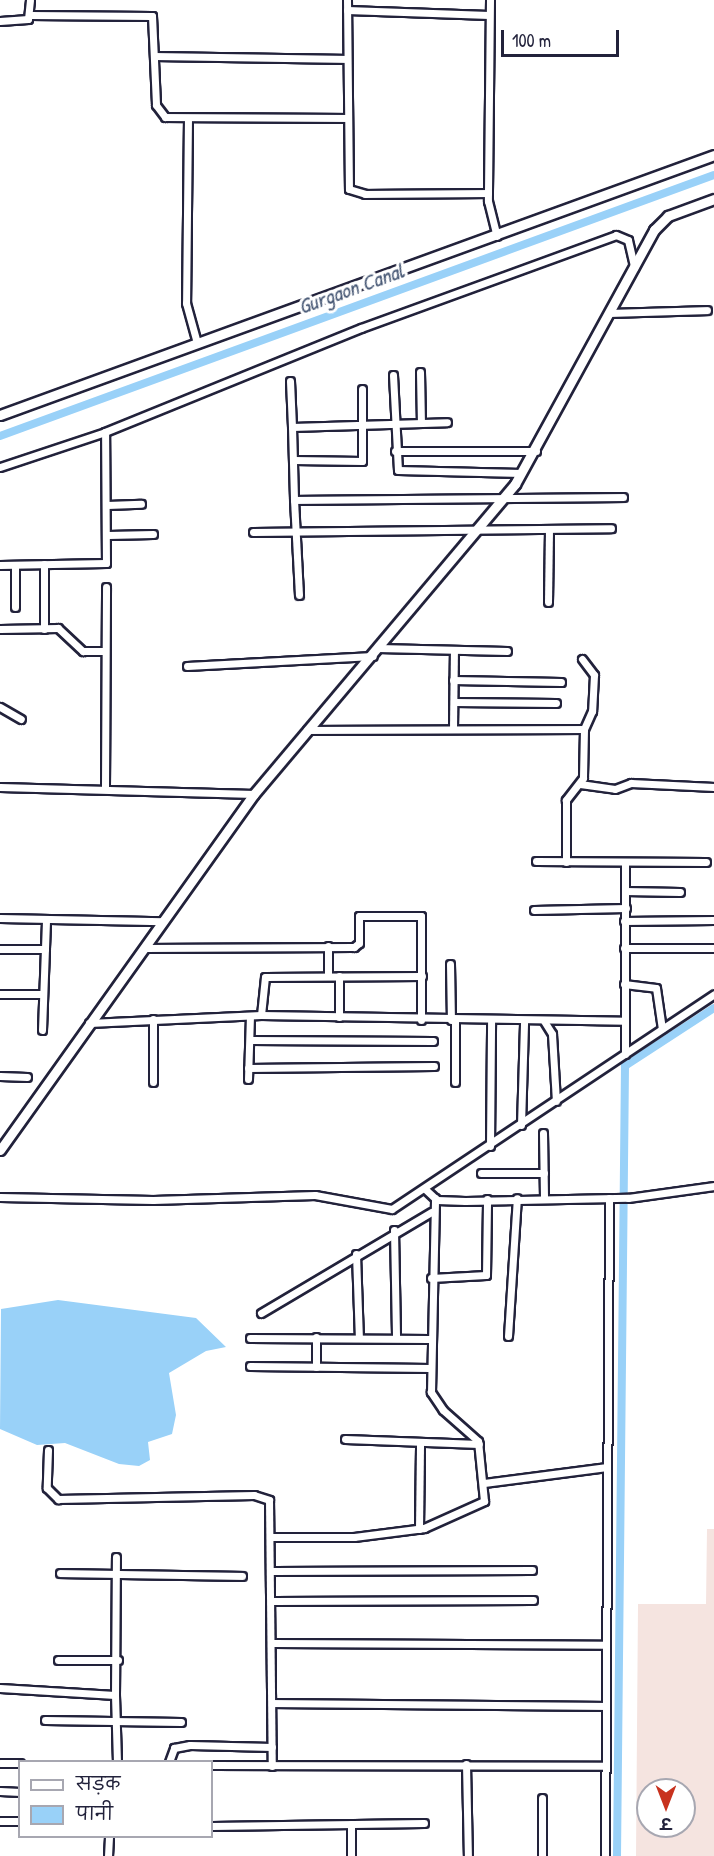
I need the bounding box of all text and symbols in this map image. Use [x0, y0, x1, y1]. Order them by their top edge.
scale bar [504, 18, 622, 56]
text: 100 m [512, 28, 551, 53]
water label: Gurgaon Canal [295, 258, 407, 320]
legend [18, 1760, 213, 1838]
text: सड़क [76, 1771, 120, 1796]
north arrow [636, 1778, 696, 1838]
text: पानी [76, 1801, 113, 1826]
text: उ [661, 1813, 671, 1835]

